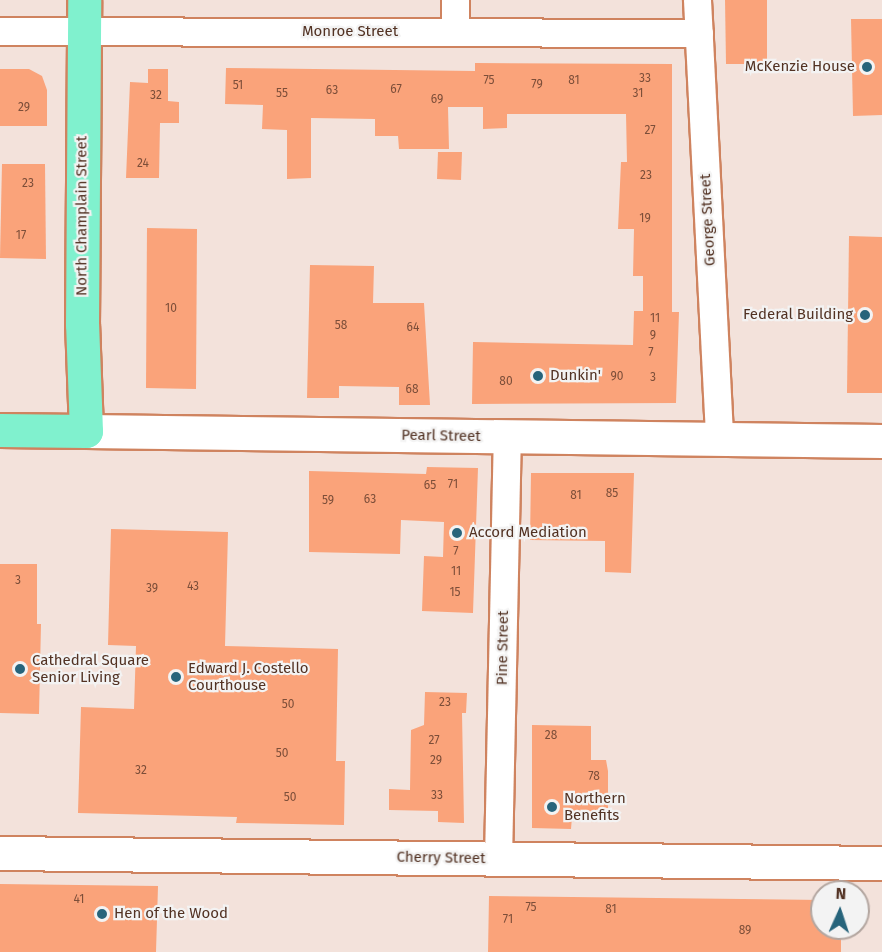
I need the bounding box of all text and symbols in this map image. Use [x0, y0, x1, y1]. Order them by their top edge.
street label: Monroe Street [302, 23, 398, 41]
place label: McKenzie House [745, 58, 855, 76]
marker: McKenzie House [860, 60, 874, 74]
house number: 33 [639, 72, 651, 86]
house number: 75 [483, 74, 495, 88]
house number: 81 [568, 74, 580, 88]
house number: 79 [531, 78, 543, 92]
house number: 51 [233, 79, 243, 93]
house number: 67 [390, 83, 402, 97]
house number: 63 [326, 84, 338, 98]
house number: 55 [276, 87, 288, 101]
house number: 31 [633, 87, 643, 101]
house number: 32 [150, 89, 162, 103]
house number: 69 [431, 93, 443, 107]
house number: 29 [18, 101, 30, 115]
house number: 27 [644, 124, 656, 138]
street label: North Champlain Street [73, 136, 91, 296]
house number: 24 [137, 157, 149, 171]
house number: 23 [640, 169, 652, 183]
street label: George Street [697, 173, 719, 267]
house number: 23 [22, 177, 34, 191]
house number: 19 [639, 212, 651, 226]
house number: 17 [16, 229, 26, 243]
house number: 10 [165, 302, 177, 316]
place label: Federal Building [743, 306, 853, 324]
marker: Federal Building [858, 308, 872, 322]
house number: 11 [650, 312, 660, 326]
house number: 58 [335, 319, 347, 333]
house number: 64 [407, 321, 419, 335]
house number: 9 [650, 329, 656, 343]
house number: 7 [648, 346, 654, 360]
place label: Dunkin' [550, 367, 601, 385]
marker: Dunkin' [531, 369, 545, 383]
house number: 90 [611, 370, 623, 384]
house number: 3 [650, 371, 656, 385]
house number: 80 [499, 375, 513, 389]
house number: 68 [405, 383, 419, 397]
street label: Pearl Street [401, 426, 481, 446]
house number: 71 [448, 478, 458, 492]
house number: 65 [424, 479, 436, 493]
house number: 85 [606, 487, 618, 501]
house number: 81 [570, 489, 582, 503]
house number: 63 [364, 493, 376, 507]
house number: 59 [322, 494, 334, 508]
place label: Accord Mediation [469, 524, 587, 542]
marker: Accord Mediation [450, 526, 464, 540]
house number: 7 [453, 545, 459, 559]
house number: 11 [451, 565, 461, 579]
house number: 3 [15, 574, 21, 588]
house number: 43 [187, 580, 199, 594]
house number: 39 [146, 582, 158, 596]
house number: 15 [449, 586, 461, 600]
street label: Pine Street [493, 611, 513, 685]
place label: Cathedral Square Senior Living [32, 651, 149, 686]
place label: Edward J. Costello Courthouse [188, 659, 309, 694]
marker: Cathedral Square Senior Living [13, 662, 27, 676]
marker: Edward J. Costello Courthouse [169, 670, 183, 684]
house number: 23 [439, 696, 451, 710]
house number: 50 [282, 698, 294, 712]
house number: 28 [545, 729, 557, 743]
house number: 27 [428, 734, 440, 748]
house number: 50 [276, 747, 288, 761]
house number: 29 [430, 754, 442, 768]
house number: 32 [135, 764, 147, 778]
house number: 78 [588, 770, 600, 784]
house number: 33 [431, 789, 443, 803]
place label: Northern Benefits [564, 789, 626, 824]
house number: 50 [284, 791, 296, 805]
marker: Northern Benefits [545, 800, 559, 814]
street label: Cherry Street [396, 848, 486, 868]
north arrow [810, 880, 870, 940]
text: N [835, 884, 847, 903]
house number: 41 [74, 893, 84, 907]
house number: 75 [525, 901, 537, 915]
house number: 81 [605, 903, 617, 917]
place label: Hen of the Wood [114, 905, 228, 923]
marker: Hen of the Wood [95, 907, 109, 921]
house number: 71 [503, 913, 513, 927]
house number: 89 [739, 924, 751, 938]

